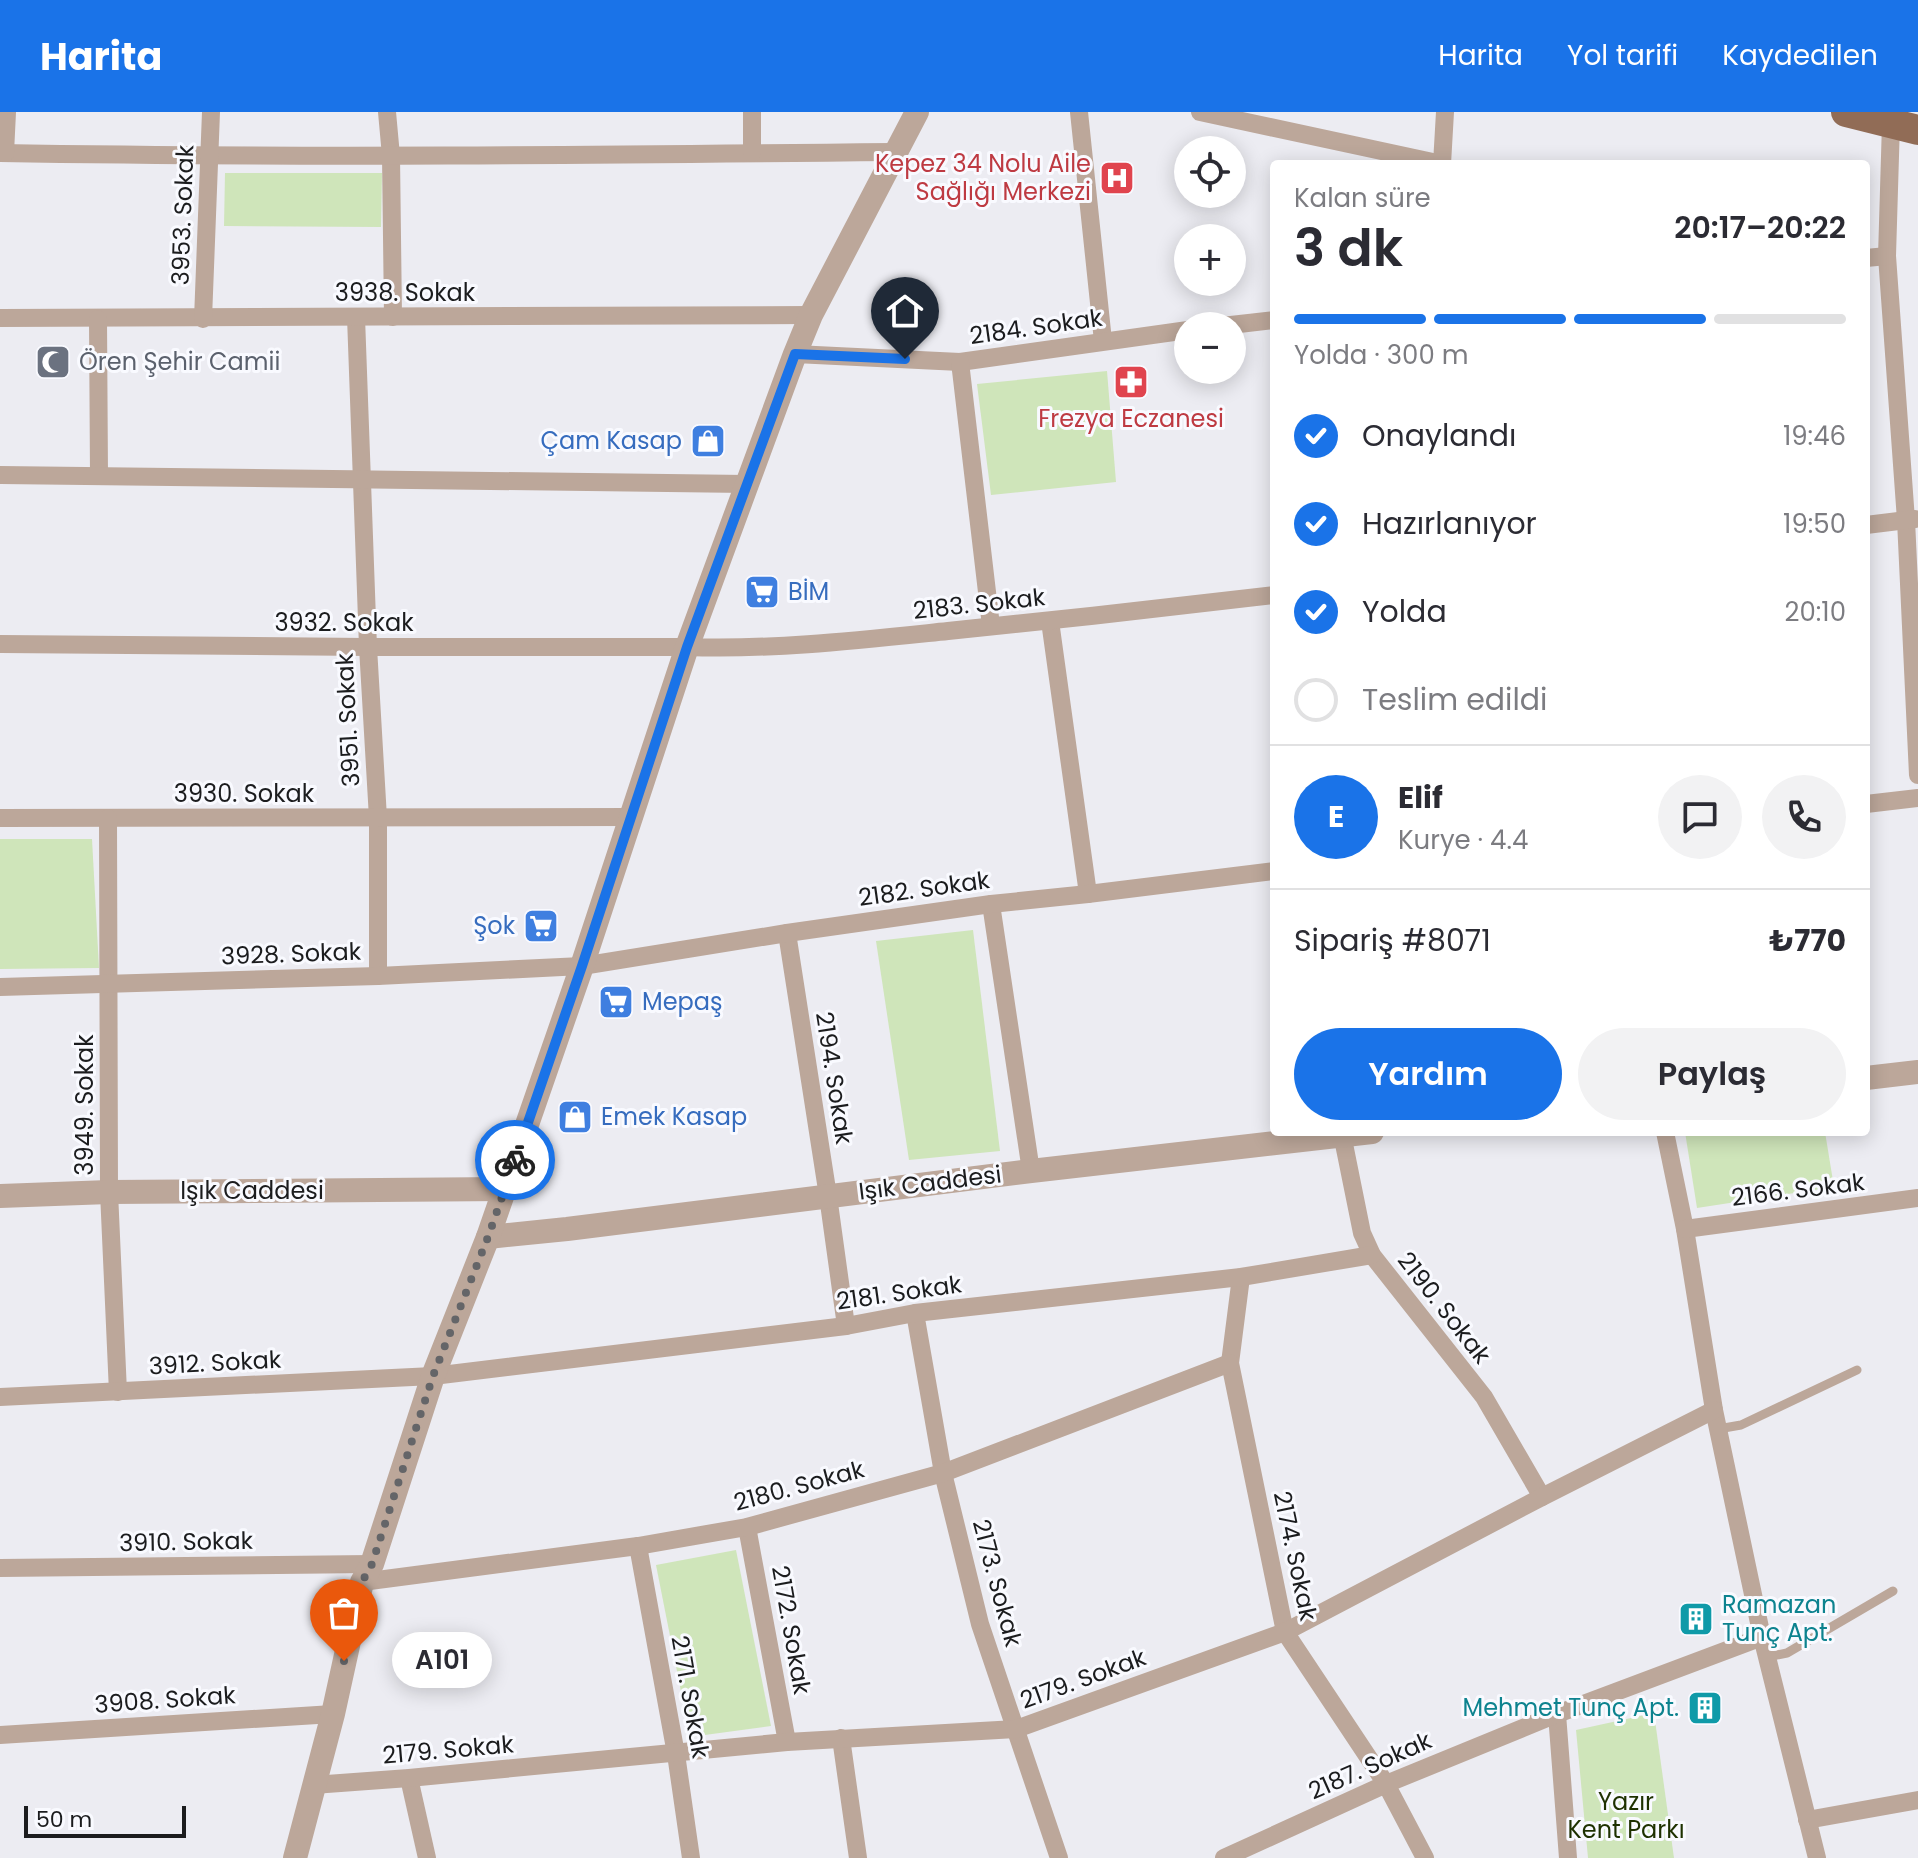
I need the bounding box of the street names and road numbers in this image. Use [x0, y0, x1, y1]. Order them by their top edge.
street label: 3953. Sokak [164, 144, 201, 286]
street label: 3938. Sokak [335, 276, 476, 309]
street label: 2184. Sokak [968, 301, 1105, 352]
street label: 2183. Sokak [911, 580, 1047, 627]
street label: 3932. Sokak [274, 606, 414, 639]
street label: 3951. Sokak [327, 652, 367, 788]
street label: 3930. Sokak [174, 777, 315, 810]
street label: 2182. Sokak [856, 863, 992, 914]
street label: 3928. Sokak [220, 935, 362, 972]
street label: 2194. Sokak [808, 1009, 861, 1147]
street label: 3949. Sokak [68, 1034, 101, 1176]
street label: Işık Caddesi [857, 1157, 1003, 1208]
street label: 2166. Sokak [1730, 1165, 1867, 1214]
street label: Işık Caddesi [180, 1174, 324, 1207]
street label: 2190. Sokak [1390, 1245, 1499, 1371]
street label: 2181. Sokak [834, 1267, 964, 1318]
street label: 3912. Sokak [148, 1343, 283, 1382]
street label: 2180. Sokak [730, 1452, 868, 1519]
street label: 2174. Sokak [1266, 1488, 1325, 1624]
street label: 2173. Sokak [965, 1516, 1030, 1651]
street label: 3910. Sokak [119, 1524, 254, 1559]
street label: 2172. Sokak [764, 1563, 819, 1698]
street label: 2171. Sokak [663, 1633, 718, 1762]
street label: 2179. Sokak [1015, 1640, 1151, 1717]
street label: 3908. Sokak [93, 1678, 237, 1721]
street label: 2187. Sokak [1303, 1723, 1437, 1807]
street label: 2179. Sokak [381, 1727, 516, 1772]

